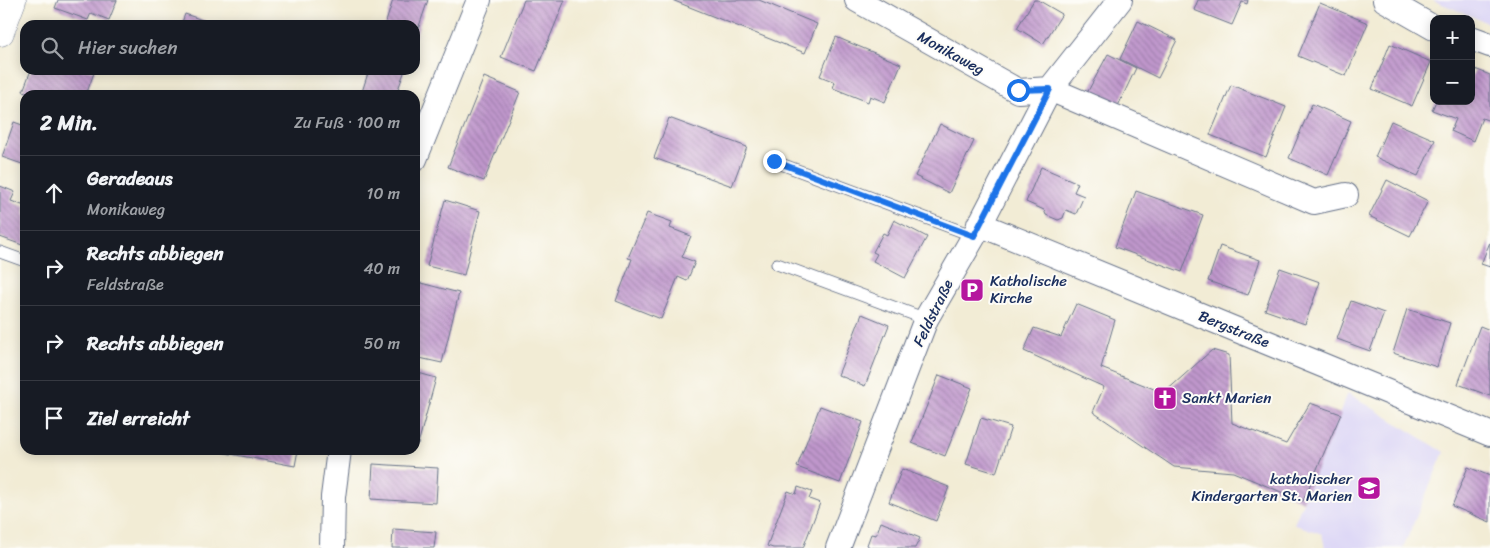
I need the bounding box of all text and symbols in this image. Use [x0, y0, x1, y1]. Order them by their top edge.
map controls [1430, 15, 1475, 105]
button: + [1430, 15, 1475, 60]
search box [20, 20, 420, 75]
street label: Monikaweg [913, 24, 990, 82]
text: Hier suchen [78, 31, 178, 64]
icon: search [38, 34, 66, 62]
button: − [1430, 60, 1475, 105]
route start [1007, 79, 1030, 102]
text: 2 Min. [40, 104, 98, 142]
text: Zu Fuß · 100 m [294, 108, 400, 137]
route end [763, 150, 786, 173]
text: Geradeaus [87, 162, 173, 195]
icon: ahead [40, 179, 68, 207]
text: 10 m [367, 179, 400, 208]
text: Monikaweg [87, 195, 165, 224]
text: Rechts abbiegen [87, 237, 224, 270]
icon: right [40, 254, 68, 282]
text: 40 m [363, 254, 400, 283]
place label: Katholische Kirche [990, 268, 1067, 311]
text: Feldstraße [87, 270, 164, 299]
street label: Feldstraße [906, 275, 960, 351]
parking icon: Katholische Kirche [959, 277, 985, 303]
street label: Bergstraße [1194, 303, 1274, 355]
text: Rechts abbiegen [87, 327, 224, 360]
icon: right [40, 329, 68, 357]
text: 50 m [364, 329, 400, 358]
church icon: Sankt Marien [1152, 385, 1178, 411]
place label: Sankt Marien [1182, 385, 1271, 411]
text: Ziel erreicht [87, 402, 190, 435]
icon: arrive [40, 404, 68, 432]
place label: katholischer Kindergarten St. Marien [1192, 466, 1353, 509]
school or university icon: katholischer Kindergarten St. Marien [1356, 475, 1382, 501]

